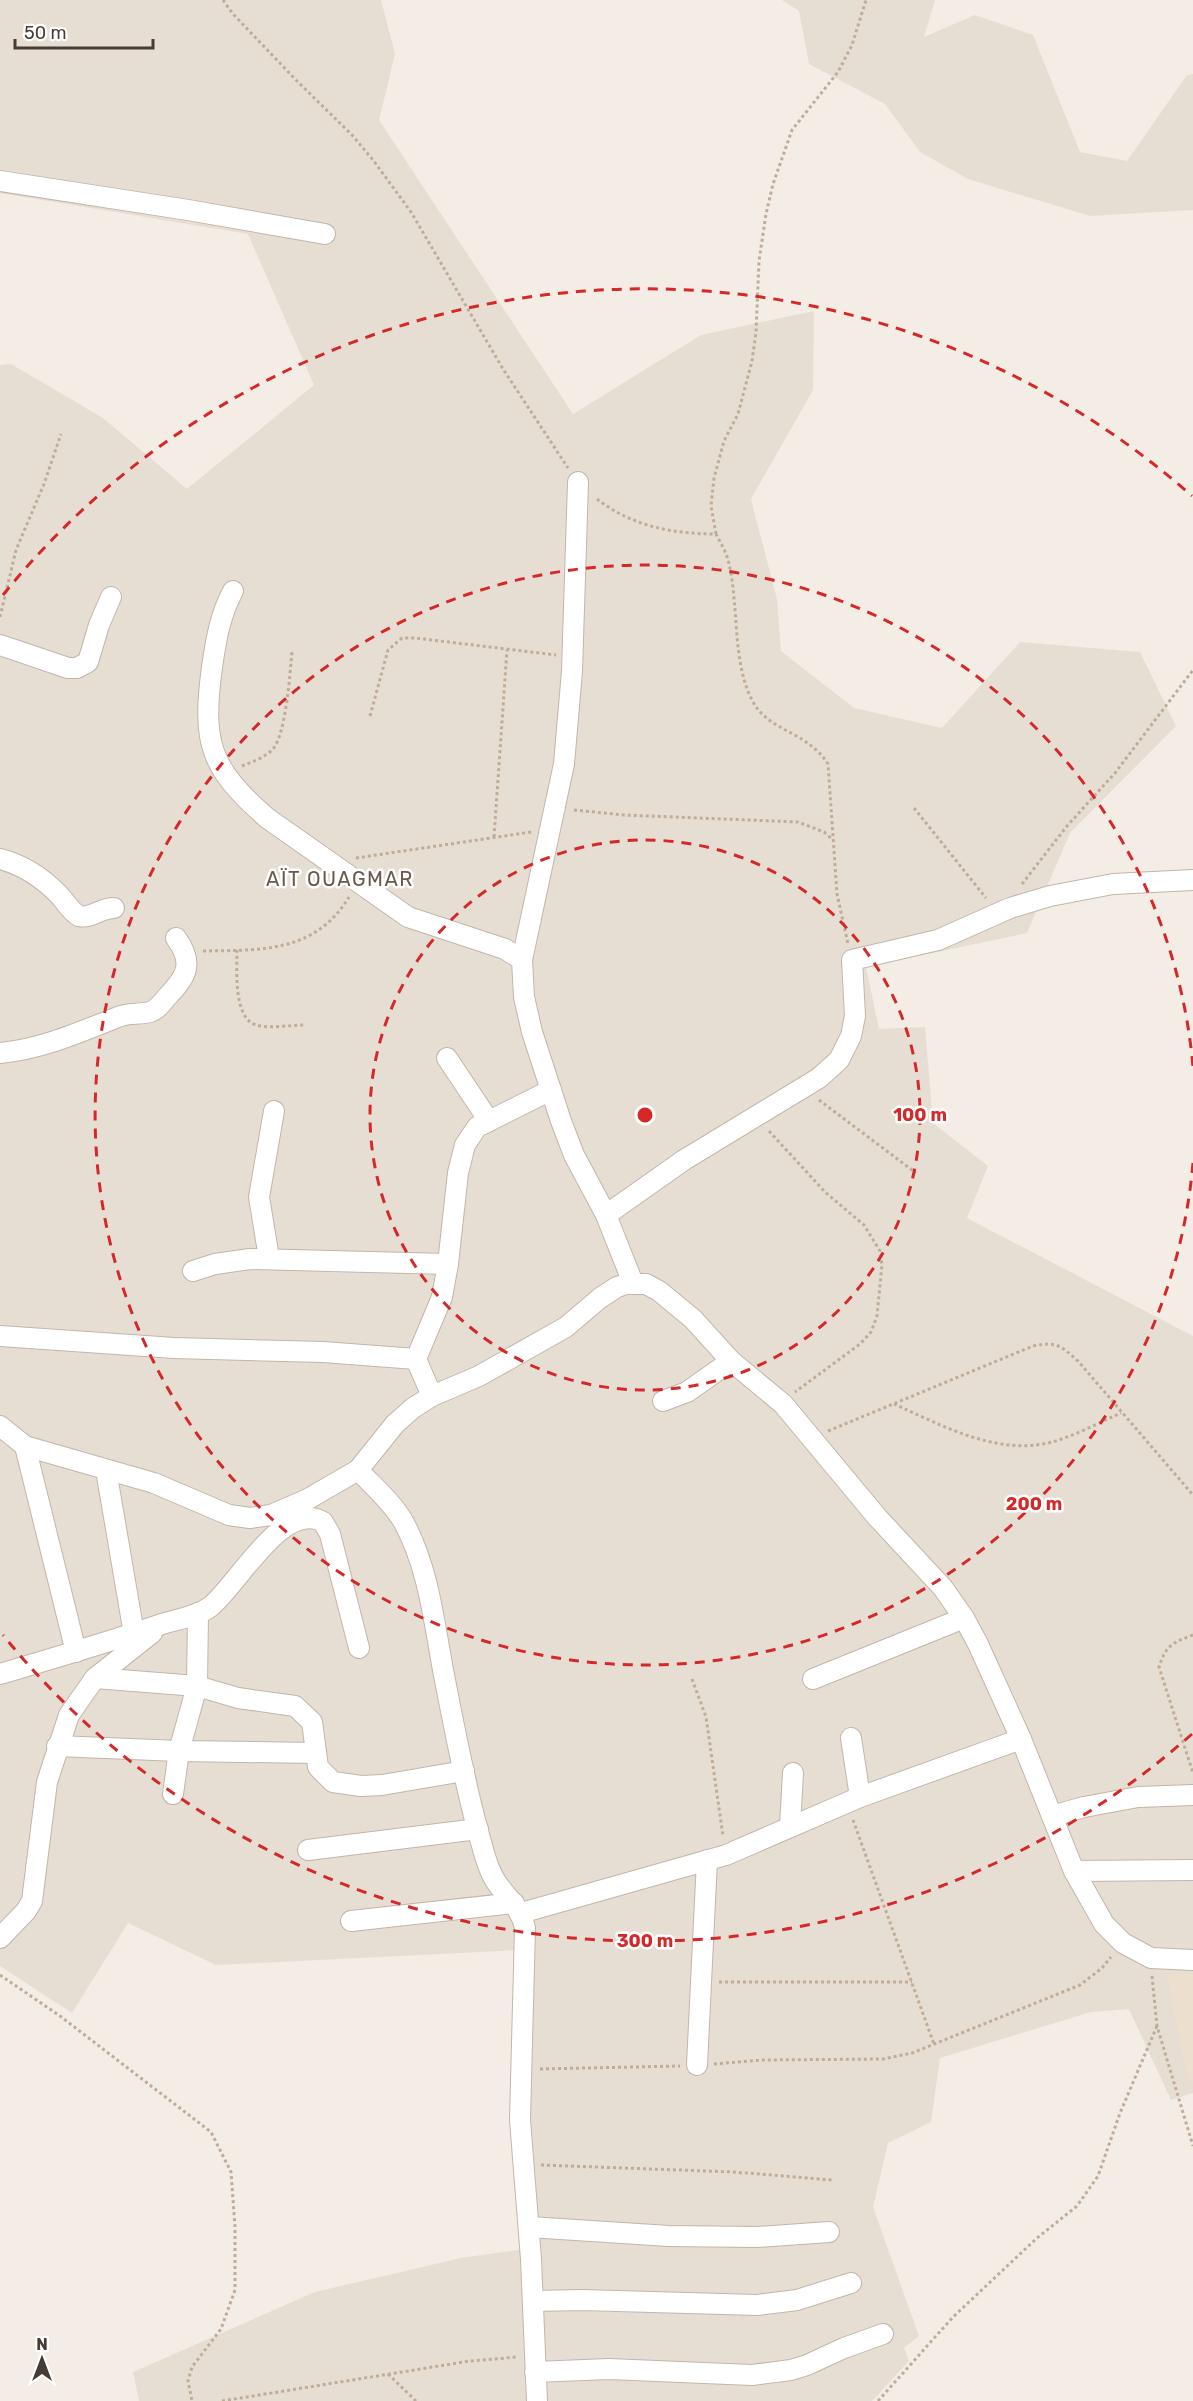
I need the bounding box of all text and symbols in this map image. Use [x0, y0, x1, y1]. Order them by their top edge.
scale bar [15, 12, 153, 50]
text: 50 m [24, 22, 67, 44]
district label: AÏT OUAGMAR [266, 867, 414, 891]
text: 100 m [893, 1104, 947, 1126]
centre of rings [635, 1105, 655, 1125]
text: 200 m [1006, 1493, 1062, 1515]
text: 300 m [617, 1930, 673, 1952]
north arrow [12, 2329, 72, 2389]
text: N [36, 2335, 48, 2354]

